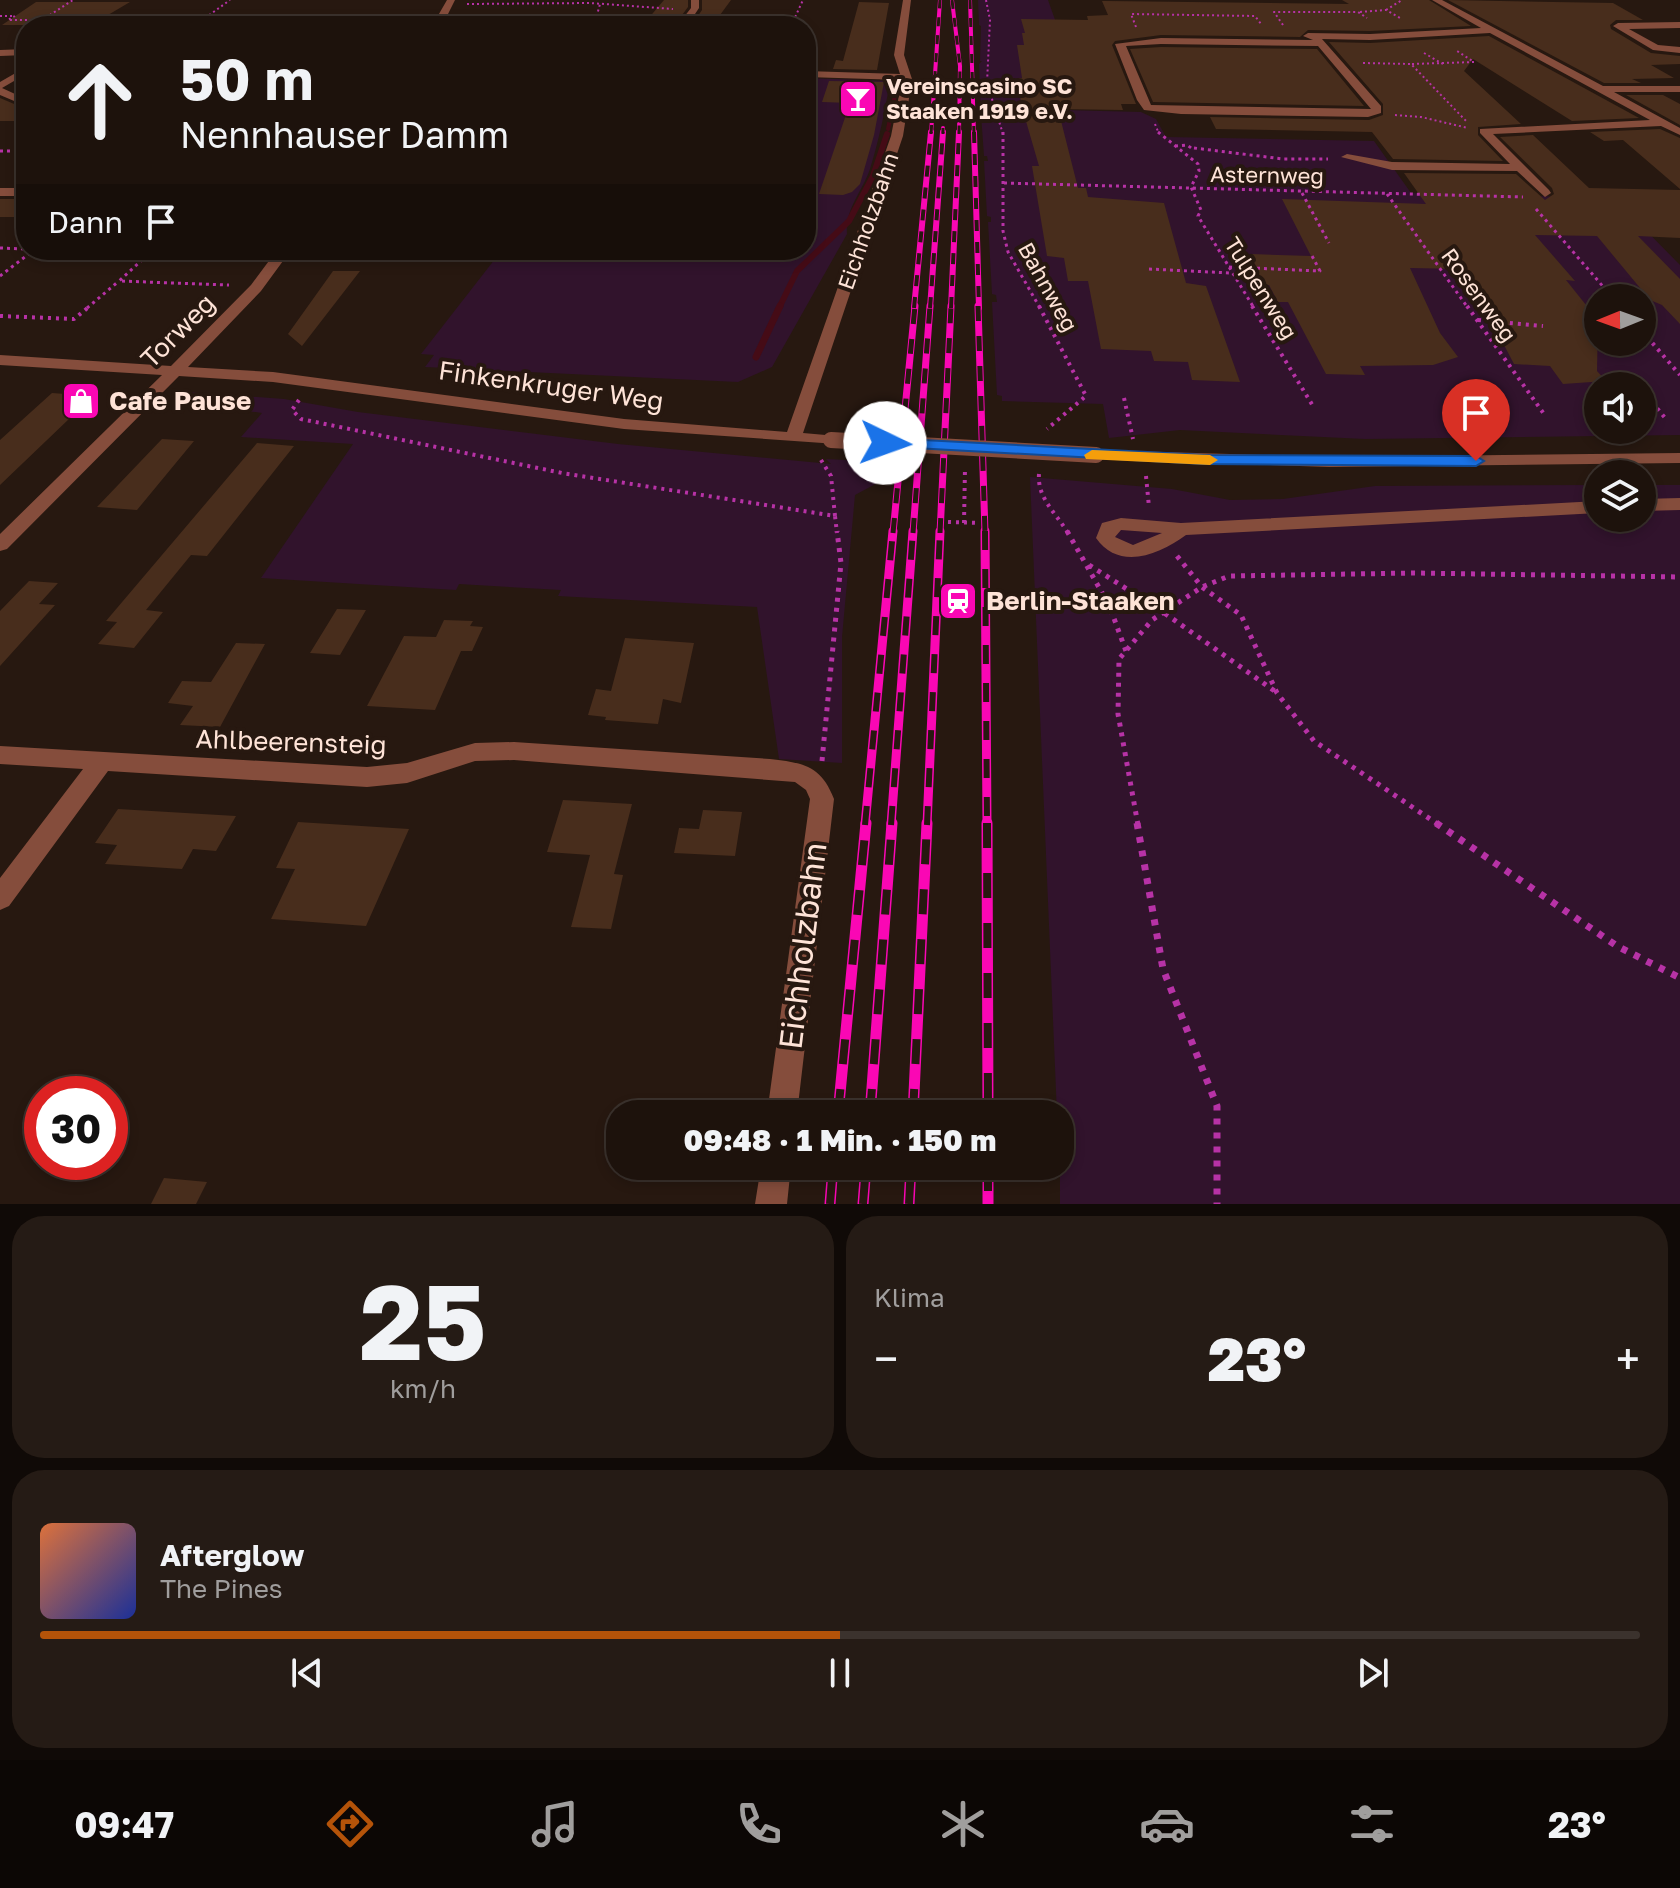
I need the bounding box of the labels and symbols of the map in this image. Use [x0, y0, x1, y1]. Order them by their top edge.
place label: Vereinscasino SC Staaken 1919 e.V. [886, 72, 1073, 124]
bar icon: Vereinscasino SC Staaken 1919 e.V. [837, 78, 879, 120]
street label: Eichholzbahn [831, 149, 904, 293]
street label: Asternweg [1210, 160, 1324, 189]
street label: Tulpenweg [1219, 232, 1303, 344]
street label: Bahnweg [1013, 237, 1084, 336]
street label: Rosenweg [1436, 242, 1523, 347]
north arrow [1584, 284, 1656, 356]
street label: Torweg [134, 287, 221, 374]
street label: Finkenkruger Weg [437, 354, 666, 417]
pin [1442, 379, 1510, 461]
shop icon: Cafe Pause [60, 380, 102, 422]
place label: Cafe Pause [109, 385, 251, 416]
position arrow [843, 401, 927, 485]
station icon: Berlin-Staaken [937, 580, 979, 622]
place label: Berlin-Staaken [986, 585, 1175, 616]
street label: Ahlbeerensteig [195, 723, 387, 760]
street label: Eichholzbahn [770, 840, 834, 1051]
speed limit sign: 30 [24, 1076, 128, 1180]

